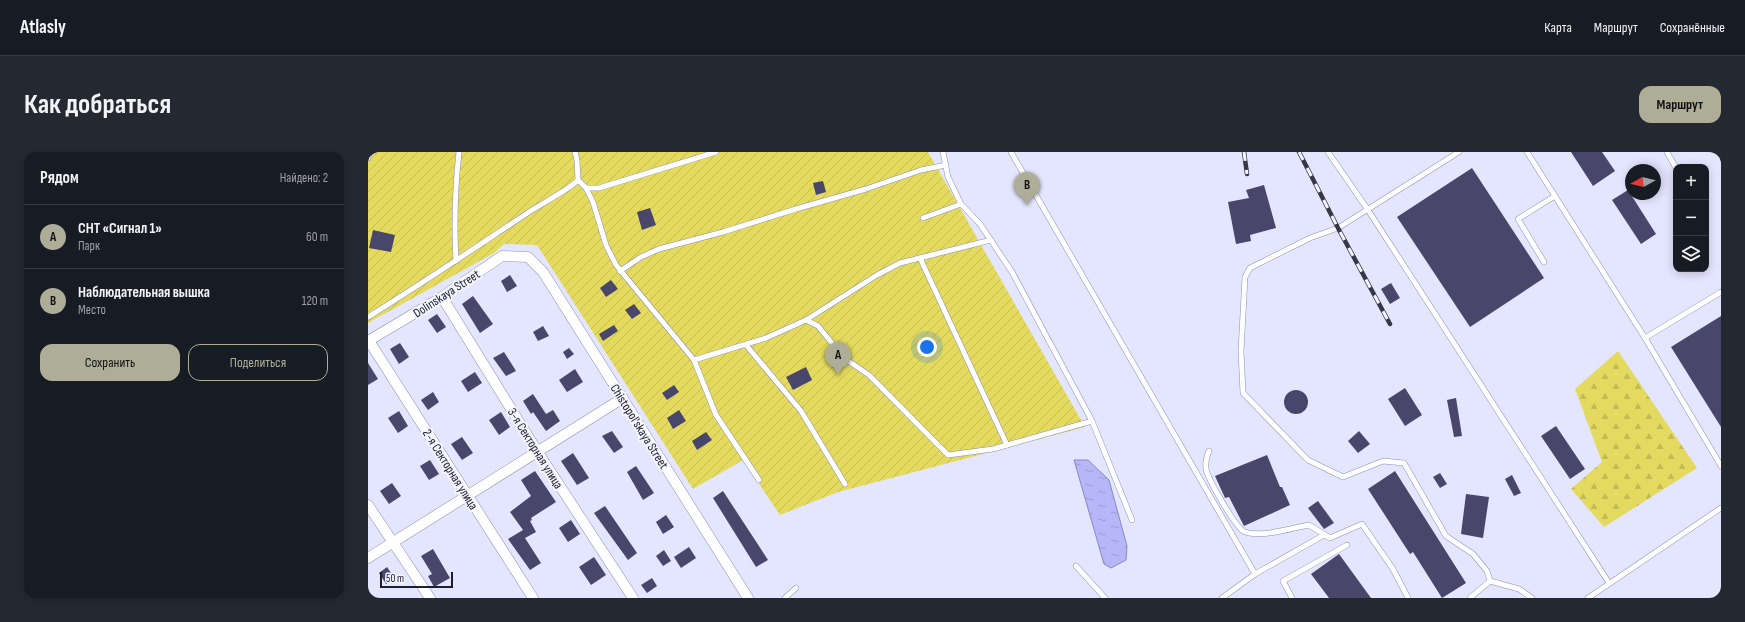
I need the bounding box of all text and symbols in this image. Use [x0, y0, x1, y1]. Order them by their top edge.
text: Atlasly [20, 16, 66, 39]
text: Карта [1544, 19, 1572, 36]
text: Маршрут [1594, 19, 1638, 36]
text: Сохранённые [1660, 19, 1725, 36]
button: Маршрут [1639, 86, 1721, 123]
text: Как добраться [24, 88, 171, 121]
north arrow [1625, 164, 1661, 200]
map controls [1673, 164, 1709, 272]
button: + [1673, 164, 1709, 200]
text: Рядом [40, 168, 79, 188]
text: Найдено: 2 [280, 170, 328, 186]
pin: B [1014, 172, 1040, 205]
button: − [1673, 200, 1709, 236]
text: СНТ «Сигнал 1» [78, 219, 162, 238]
text: A [50, 229, 56, 245]
text: 60 m [306, 229, 328, 245]
button: layers [1673, 236, 1709, 272]
text: Парк [78, 238, 100, 254]
street label: Dolinskaya Street [410, 266, 483, 321]
text: Наблюдательная вышка [78, 283, 210, 302]
text: B [50, 293, 56, 309]
text: 120 m [302, 293, 328, 309]
text: Место [78, 302, 106, 318]
your location [917, 337, 937, 357]
pin: A [825, 342, 851, 375]
button: Сохранить [40, 344, 180, 381]
button: Поделиться [188, 344, 328, 381]
street label: Chistopol'skaya Street [607, 381, 672, 472]
street label: 3-я Секторная улица [504, 405, 566, 492]
street label: 2-я Секторная улица [419, 426, 481, 513]
scale bar [380, 570, 453, 589]
text: 50 m [386, 572, 404, 585]

